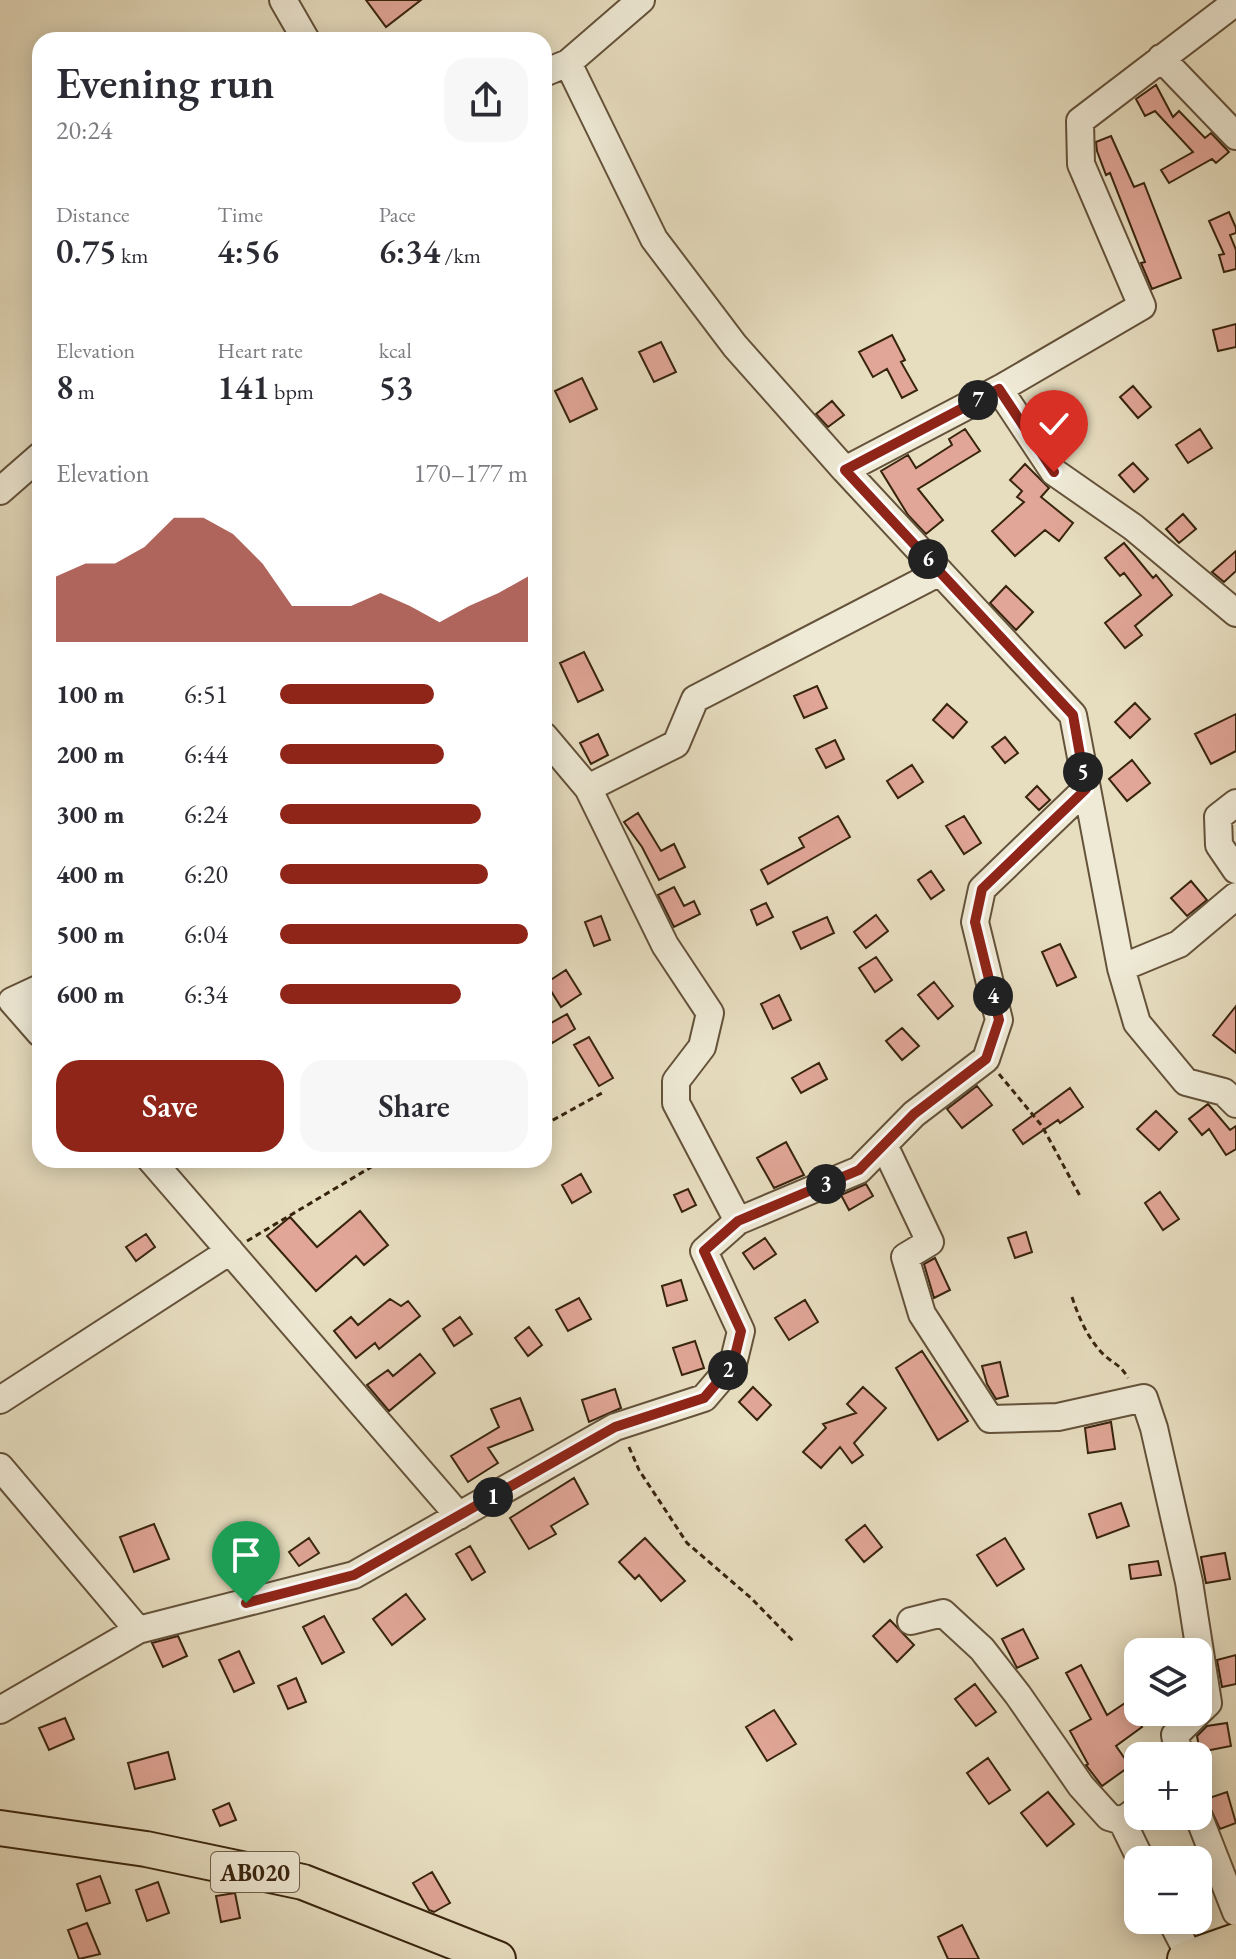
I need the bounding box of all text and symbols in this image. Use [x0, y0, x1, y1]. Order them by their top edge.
text: Evening run [56, 54, 275, 111]
button: share [444, 58, 528, 142]
text: 20:24 [56, 113, 112, 147]
text: Distance [56, 200, 129, 229]
text: Time [217, 200, 263, 229]
text: Pace [379, 200, 416, 229]
text: 0.75 [56, 229, 117, 273]
text: 4:56 [217, 229, 279, 273]
text: 6:34 [379, 229, 440, 273]
text: km [117, 241, 148, 270]
text: /km [440, 241, 481, 270]
text: Elevation [56, 336, 135, 365]
text: Heart rate [217, 336, 303, 365]
text: kcal [379, 336, 412, 365]
text: 8 [56, 365, 73, 409]
text: 141 [217, 365, 270, 409]
text: 53 [379, 365, 414, 409]
text: m [73, 377, 95, 406]
text: bpm [270, 377, 314, 406]
pin: 7 [958, 380, 998, 420]
text: 7 [972, 385, 984, 414]
pin [1020, 390, 1088, 472]
icon: check [1032, 402, 1076, 446]
text: Elevation [56, 456, 150, 490]
text: 170–177 m [413, 456, 528, 490]
pin: 6 [908, 539, 948, 579]
text: 6 [922, 544, 934, 573]
text: 100 m [56, 677, 124, 711]
text: 6:51 [184, 677, 228, 711]
text: 200 m [56, 737, 124, 771]
text: 6:44 [184, 737, 228, 771]
pin: 5 [1063, 752, 1103, 792]
text: 5 [1077, 757, 1089, 786]
text: 300 m [56, 797, 124, 831]
text: 6:24 [184, 797, 228, 831]
text: 400 m [56, 857, 124, 891]
text: 6:20 [184, 857, 228, 891]
text: 500 m [56, 917, 124, 951]
text: 6:04 [184, 917, 228, 951]
pin: 4 [973, 976, 1013, 1016]
text: 600 m [56, 977, 124, 1011]
text: 6:34 [184, 977, 228, 1011]
text: 4 [987, 981, 999, 1010]
button: Save [56, 1060, 284, 1152]
button: Share [300, 1060, 528, 1152]
pin: 3 [806, 1164, 846, 1204]
text: 3 [820, 1169, 832, 1198]
pin: 2 [708, 1350, 748, 1390]
text: 2 [722, 1355, 734, 1384]
pin: 1 [473, 1477, 513, 1517]
text: 1 [487, 1482, 499, 1511]
pin [212, 1521, 280, 1603]
icon: arrive [224, 1533, 268, 1577]
map controls [1124, 1638, 1212, 1934]
button: layers [1124, 1638, 1212, 1726]
button: + [1124, 1742, 1212, 1830]
button: − [1124, 1846, 1212, 1934]
road number: AB020 [211, 1852, 299, 1892]

